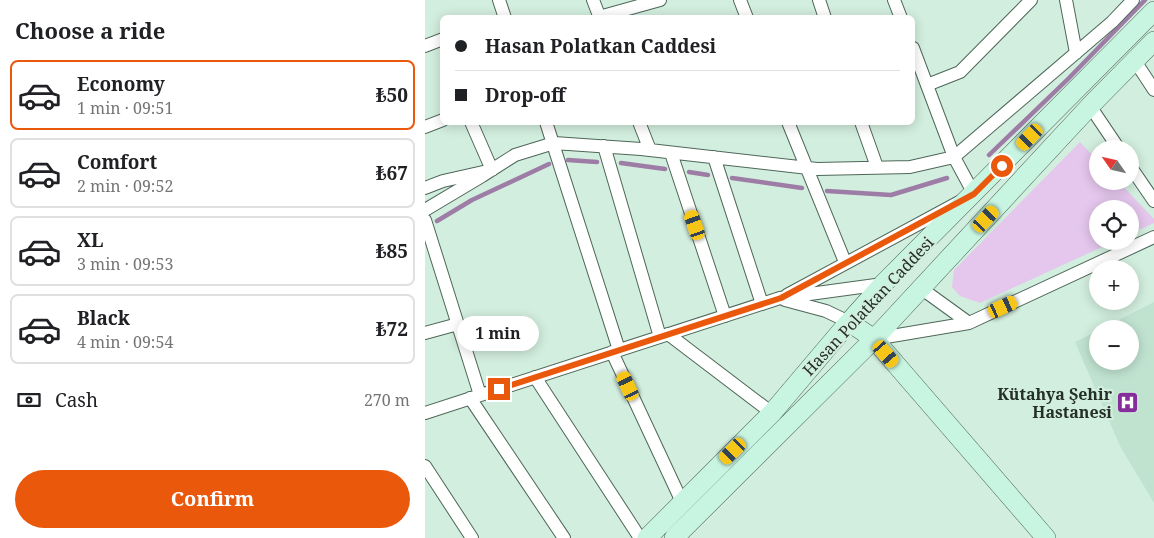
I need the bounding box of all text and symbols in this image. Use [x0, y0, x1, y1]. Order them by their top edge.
text: Choose a ride [15, 15, 165, 45]
text: Hasan Polatkan Caddesi [485, 33, 716, 59]
text: Economy [77, 71, 165, 97]
icon: car [17, 73, 62, 118]
text: ₺50 [376, 82, 408, 108]
text: Drop-off [485, 82, 565, 108]
text: 1 min · 09:51 [77, 97, 173, 119]
car [1014, 121, 1045, 153]
north arrow [1089, 140, 1139, 190]
map controls [1089, 140, 1139, 370]
text: Comfort [77, 149, 157, 175]
icon: car [17, 151, 62, 196]
route start [991, 155, 1013, 177]
text: ₺67 [376, 160, 408, 186]
text: 2 min · 09:52 [77, 175, 173, 197]
button: locate [1089, 200, 1139, 250]
car [970, 203, 1001, 235]
car [683, 208, 706, 242]
text: XL [77, 227, 103, 253]
icon: car [17, 229, 62, 274]
street label: Hasan Polatkan Caddesi [798, 232, 938, 380]
text: ₺85 [376, 238, 408, 264]
text: 3 min · 09:53 [77, 253, 173, 275]
button: + [1089, 260, 1139, 310]
car [986, 294, 1019, 320]
text: Black [77, 305, 130, 331]
icon: car [17, 307, 62, 352]
text: ₺72 [376, 316, 408, 342]
callout: 1 min [458, 316, 540, 352]
button: − [1089, 320, 1139, 370]
text: 1 min [475, 322, 521, 344]
text: 4 min · 09:54 [77, 331, 173, 353]
car [870, 338, 901, 370]
car [614, 369, 641, 403]
route end [488, 378, 510, 400]
place label: Kütahya Şehir Hastanesi [997, 383, 1113, 423]
icon: cash [15, 386, 43, 414]
text: Cash [55, 387, 98, 413]
text: 270 m [364, 389, 410, 411]
hospital icon: Kütahya Şehir Hastanesi [1116, 391, 1140, 415]
car [717, 435, 748, 467]
button: Confirm [15, 470, 410, 528]

